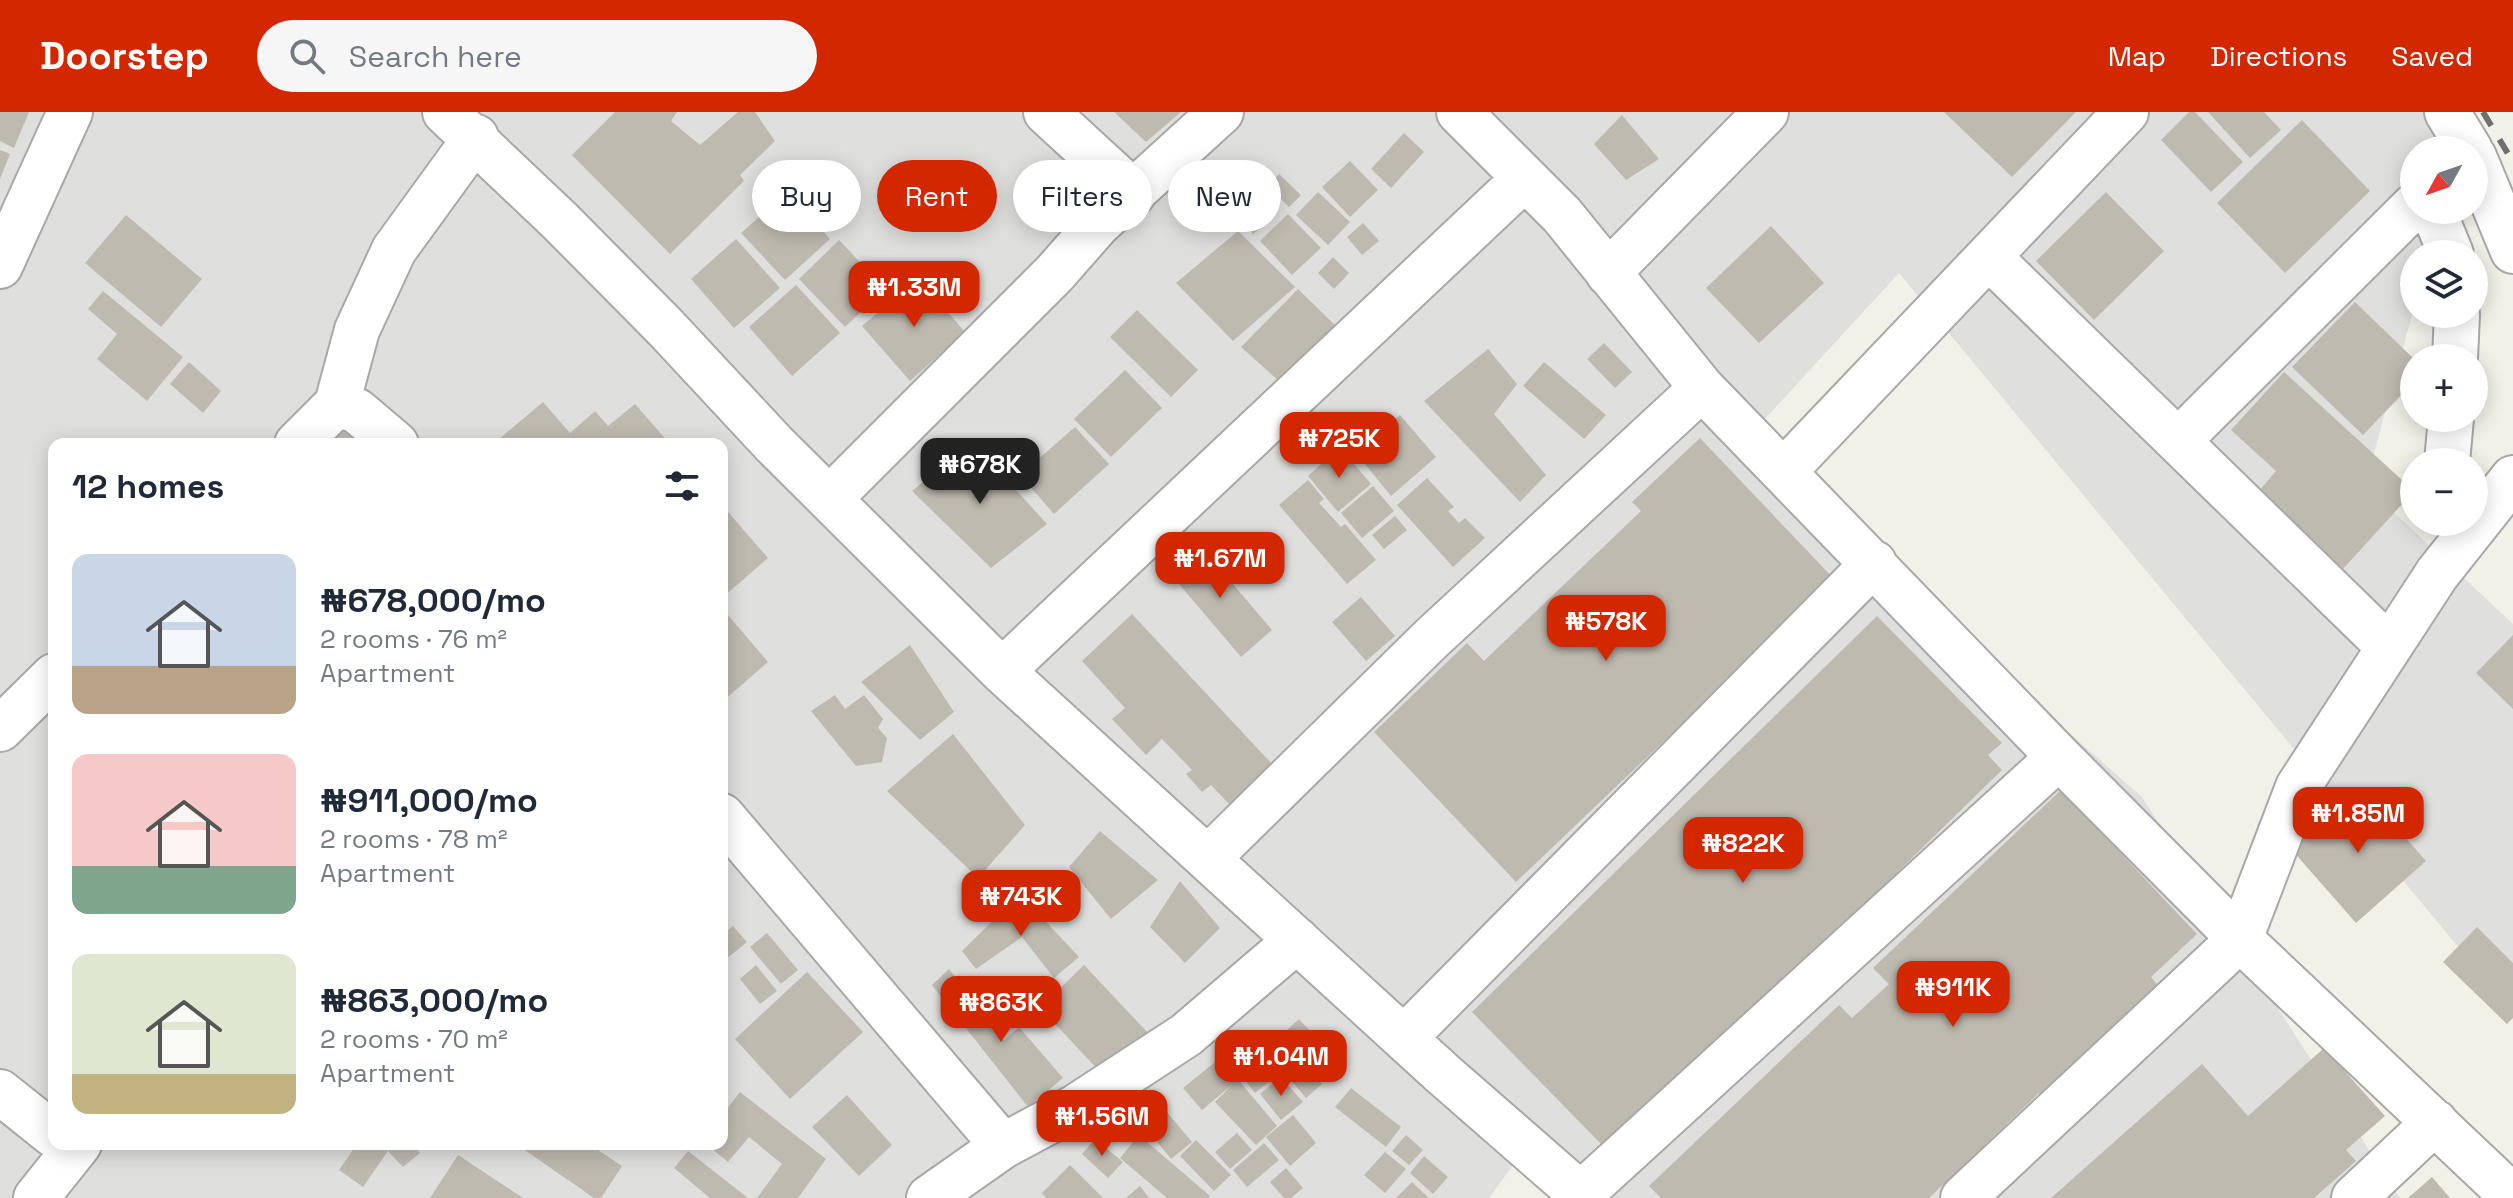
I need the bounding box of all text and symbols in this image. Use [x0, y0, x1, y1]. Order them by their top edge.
search box [257, 20, 817, 92]
text: Doorstep [40, 32, 209, 80]
icon: search [285, 34, 329, 78]
text: Search here [349, 37, 522, 76]
text: Map [2108, 38, 2166, 74]
text: Directions [2210, 38, 2347, 74]
text: Saved [2391, 38, 2473, 74]
north arrow [2400, 136, 2488, 224]
map controls [2400, 136, 2488, 536]
chip: Buy [752, 160, 861, 232]
chip: Rent [877, 160, 997, 232]
chip: Filters [1013, 160, 1152, 232]
chip: New [1168, 160, 1281, 232]
button: layers [2400, 240, 2488, 328]
pin: ₦1.33M [849, 261, 979, 329]
text: ₦1.33M [866, 270, 962, 304]
button: + [2400, 344, 2488, 432]
pin: ₦725K [1283, 412, 1395, 480]
text: ₦725K [1298, 421, 1380, 455]
pin: ₦678K [924, 438, 1036, 506]
text: ₦678K [939, 447, 1021, 481]
button: − [2400, 448, 2488, 536]
icon: filters [660, 464, 704, 508]
text: 12 homes [72, 465, 224, 508]
pin: ₦1.67M [1155, 532, 1285, 600]
text: ₦1.67M [1173, 541, 1267, 575]
text: ₦678,000/mo [320, 579, 546, 622]
icon: home [136, 586, 232, 682]
pin: ₦578K [1550, 595, 1662, 663]
text: ₦578K [1565, 604, 1647, 638]
text: 2 rooms · 76 m² [320, 622, 507, 656]
text: Apartment [320, 656, 455, 690]
text: ₦911,000/mo [320, 779, 538, 822]
icon: home [136, 786, 232, 882]
pin: ₦1.85M [2293, 787, 2423, 855]
text: ₦1.85M [2311, 796, 2405, 830]
pin: ₦822K [1687, 817, 1799, 885]
text: 2 rooms · 78 m² [320, 822, 507, 856]
text: ₦822K [1701, 826, 1785, 860]
text: Apartment [320, 856, 455, 890]
pin: ₦743K [965, 870, 1077, 938]
text: ₦743K [980, 879, 1062, 913]
pin: ₦911K [1897, 961, 2009, 1029]
text: ₦911K [1915, 970, 1991, 1004]
pin: ₦863K [945, 976, 1057, 1044]
text: ₦863,000/mo [320, 979, 548, 1022]
text: ₦863K [959, 985, 1043, 1019]
icon: home [136, 986, 232, 1082]
text: 2 rooms · 70 m² [320, 1022, 508, 1056]
pin: ₦1.04M [1216, 1030, 1346, 1098]
text: ₦1.04M [1233, 1039, 1329, 1073]
text: Apartment [320, 1056, 455, 1090]
pin: ₦1.56M [1037, 1090, 1167, 1158]
text: ₦1.56M [1054, 1099, 1150, 1133]

